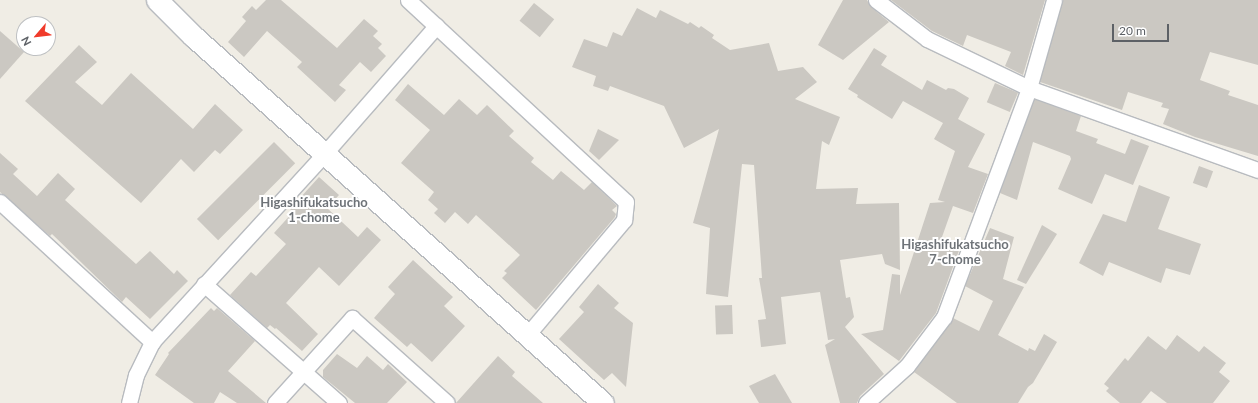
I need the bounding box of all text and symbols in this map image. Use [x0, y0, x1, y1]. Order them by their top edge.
north arrow [16, 16, 56, 56]
scale bar [1114, 16, 1171, 42]
text: 20 m [1119, 23, 1146, 38]
text: N [18, 35, 34, 48]
district label: Higashifukatsucho 1-chome [260, 195, 368, 226]
district label: Higashifukatsucho 7-chome [901, 237, 1009, 268]

